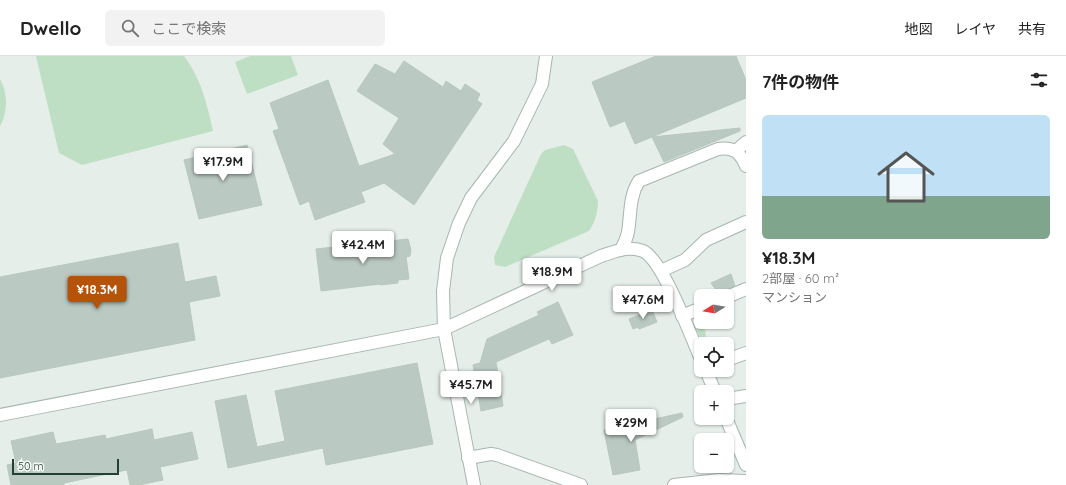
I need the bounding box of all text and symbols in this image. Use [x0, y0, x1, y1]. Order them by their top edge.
search box [105, 10, 385, 46]
text: Dwello [20, 16, 81, 40]
icon: search [119, 17, 141, 39]
text: ここで検索 [151, 19, 226, 38]
text: 地図 [904, 20, 932, 38]
text: レイヤ [954, 20, 996, 38]
text: 共有 [1018, 20, 1046, 38]
icon: filters [1028, 69, 1050, 91]
text: 7件の物件 [762, 71, 839, 92]
icon: home [870, 141, 942, 213]
pin: ¥17.9M [190, 148, 256, 182]
text: ¥17.9M [203, 153, 243, 169]
pin: ¥42.4M [330, 231, 396, 265]
text: ¥42.4M [341, 236, 385, 252]
text: ¥18.3M [762, 247, 815, 268]
pin: ¥18.9M [519, 258, 585, 292]
text: ¥18.9M [531, 263, 573, 279]
text: 2部屋 · 60 m² [762, 270, 839, 286]
pin: ¥18.3M [64, 276, 130, 310]
text: ¥18.3M [77, 281, 117, 297]
pin: ¥47.6M [610, 286, 676, 320]
north arrow [694, 289, 734, 329]
map controls [694, 289, 734, 473]
text: マンション [762, 289, 827, 305]
text: ¥47.6M [622, 291, 664, 307]
button: locate [694, 337, 734, 377]
pin: ¥45.7M [438, 371, 504, 405]
text: ¥45.7M [449, 376, 493, 392]
button: + [694, 385, 734, 425]
pin: ¥29M [607, 409, 655, 443]
text: ¥29M [614, 414, 648, 430]
button: − [694, 433, 734, 473]
scale bar [12, 457, 119, 476]
text: 50 m [18, 459, 44, 473]

